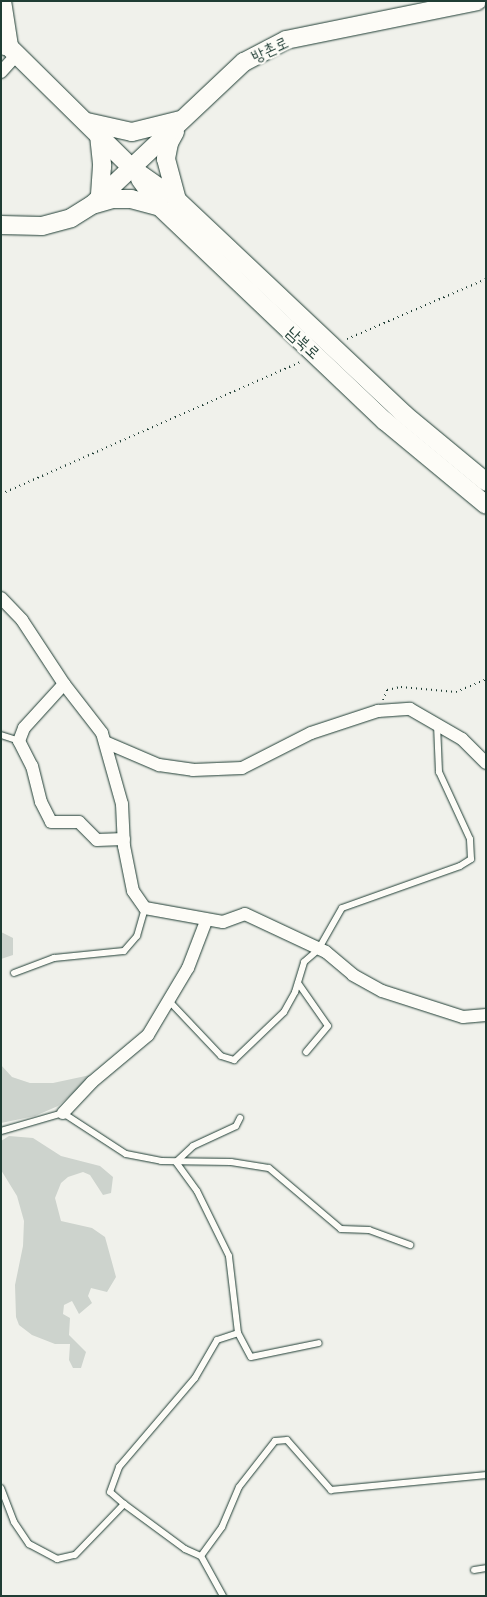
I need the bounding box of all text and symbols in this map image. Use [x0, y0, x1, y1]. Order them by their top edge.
street label: 방촌로 [248, 33, 292, 67]
street label: 남북로 [282, 323, 324, 363]

